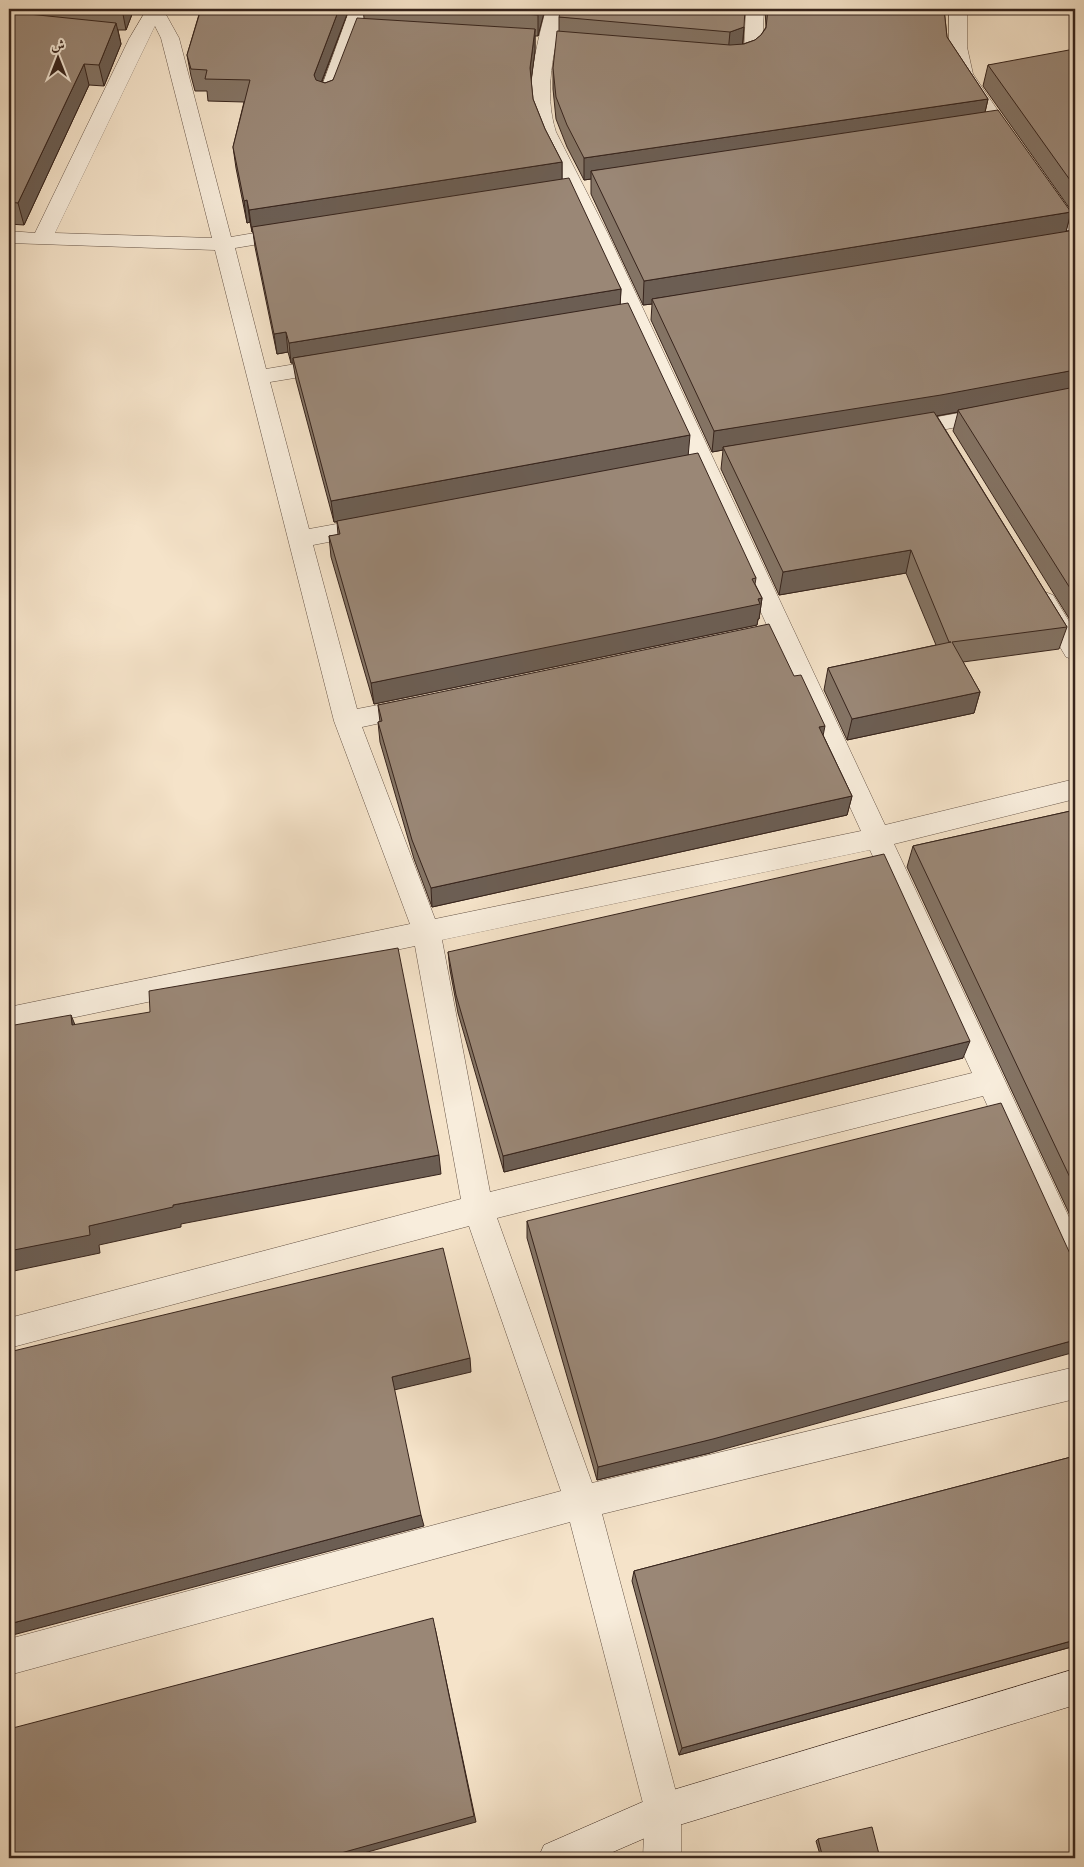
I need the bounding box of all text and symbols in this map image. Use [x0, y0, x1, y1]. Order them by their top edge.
north arrow [32, 32, 82, 82]
text: ش [51, 36, 65, 55]

